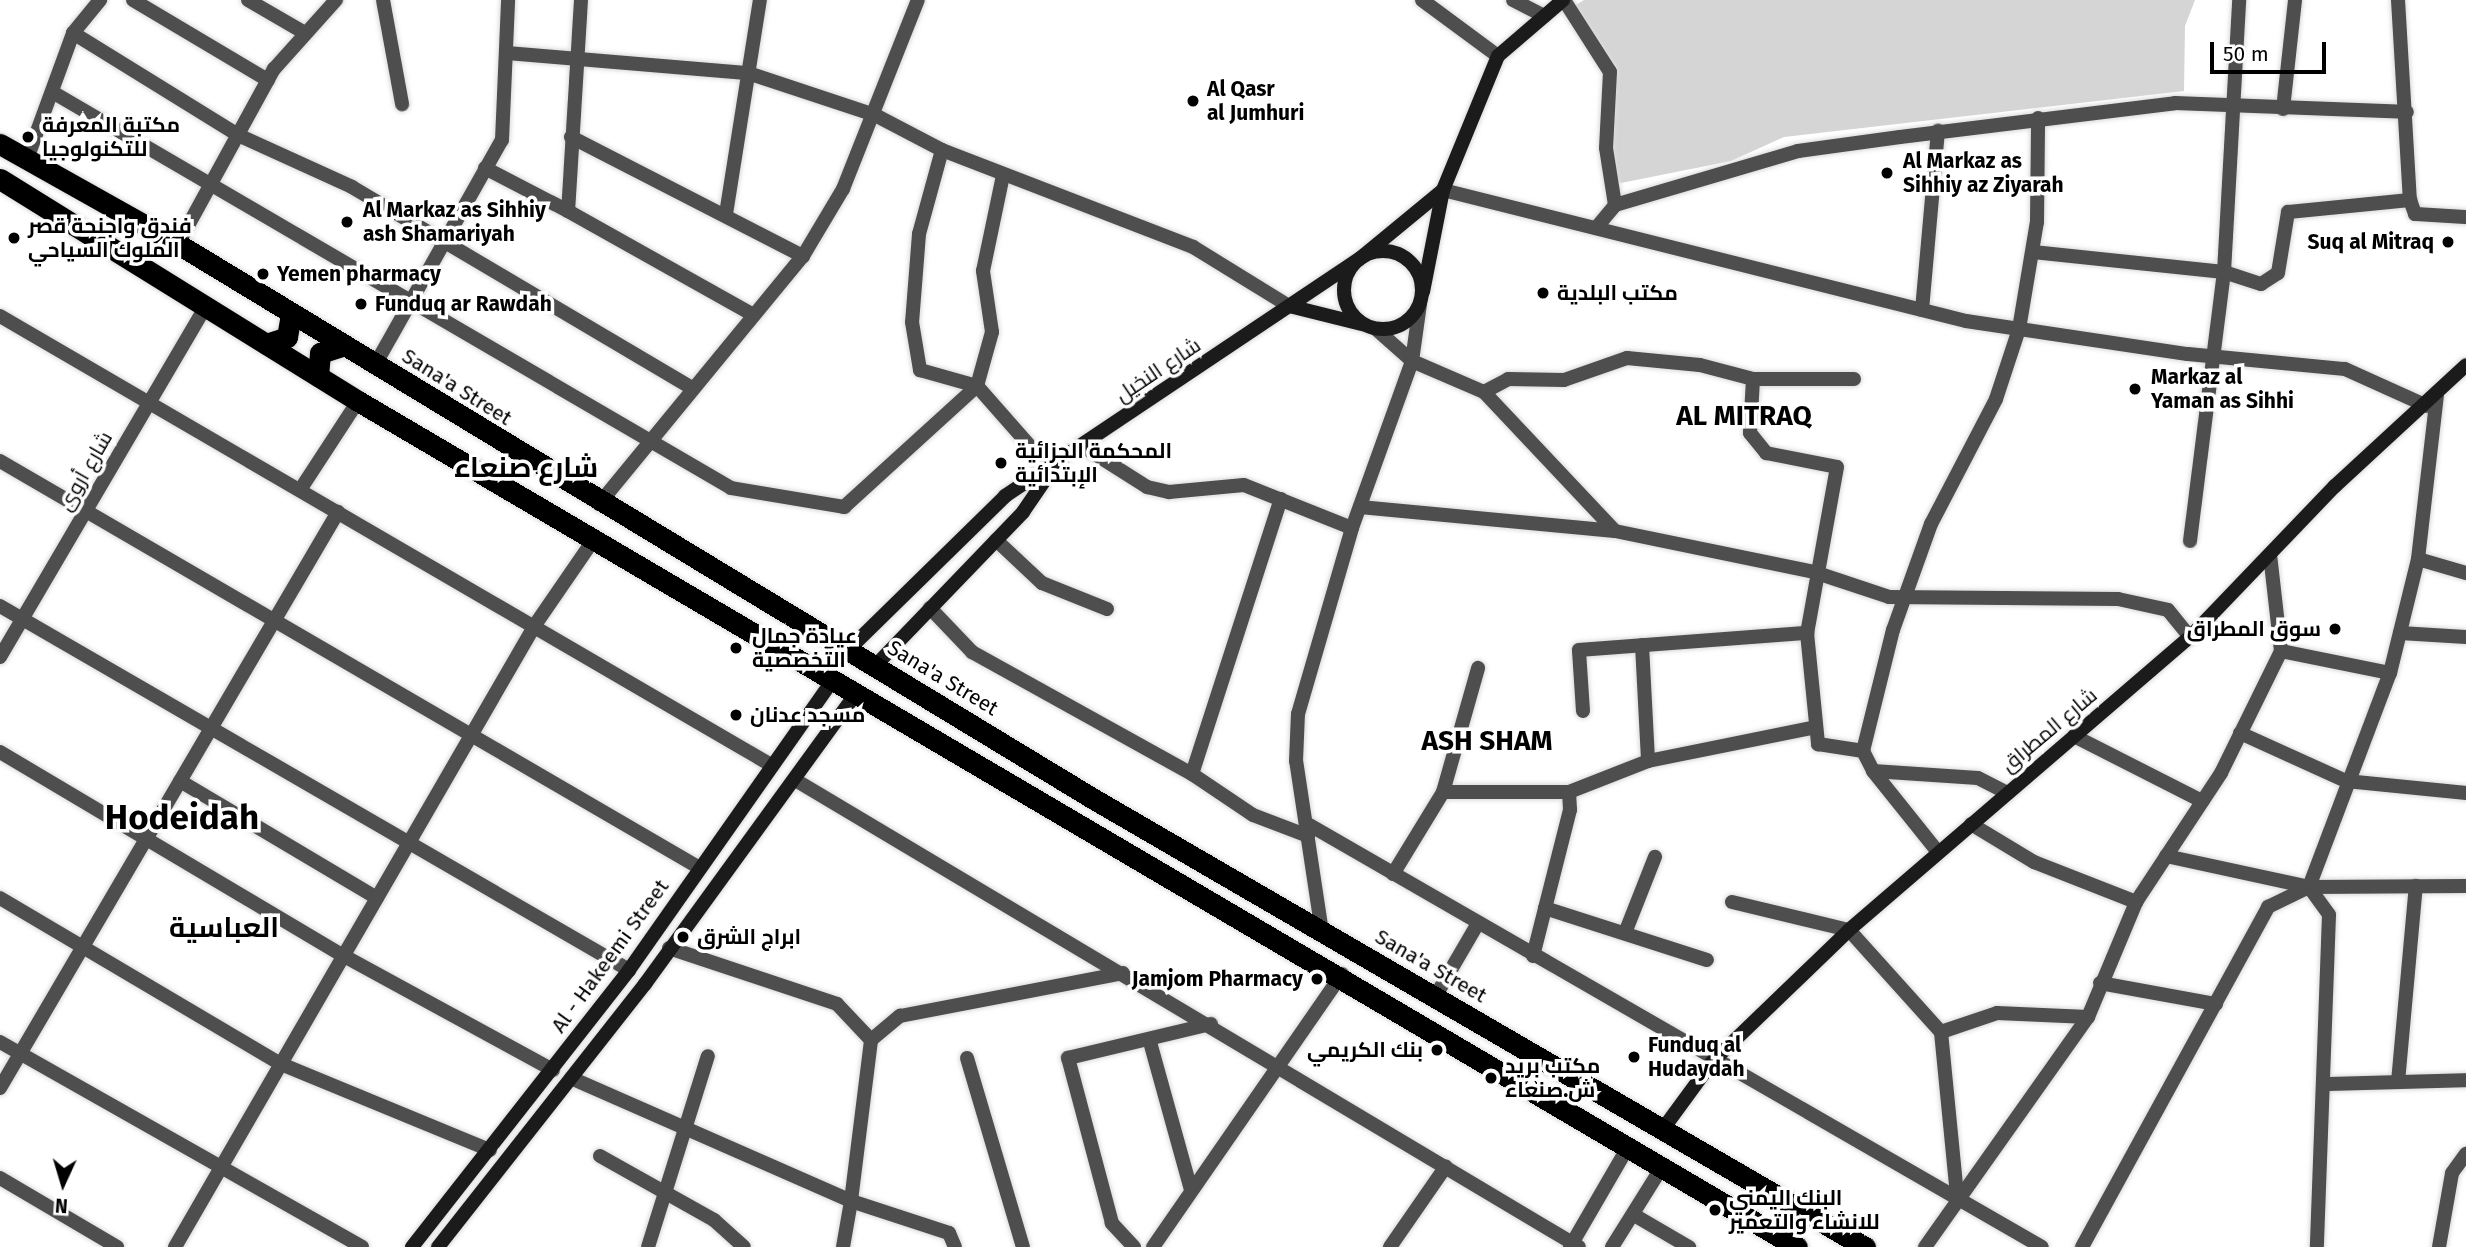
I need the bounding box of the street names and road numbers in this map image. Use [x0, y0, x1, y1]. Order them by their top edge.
street label: شارع النخيل [1111, 332, 1205, 408]
street label: Sana'a Street [397, 343, 517, 431]
street label: شارع أروى [52, 427, 118, 515]
street label: Sana'a Street [883, 635, 1003, 721]
street label: شارع المطراق [1996, 683, 2102, 777]
street label: Al - Hakeemi Street [546, 874, 674, 1038]
street label: Sana'a Street [1371, 924, 1491, 1008]

